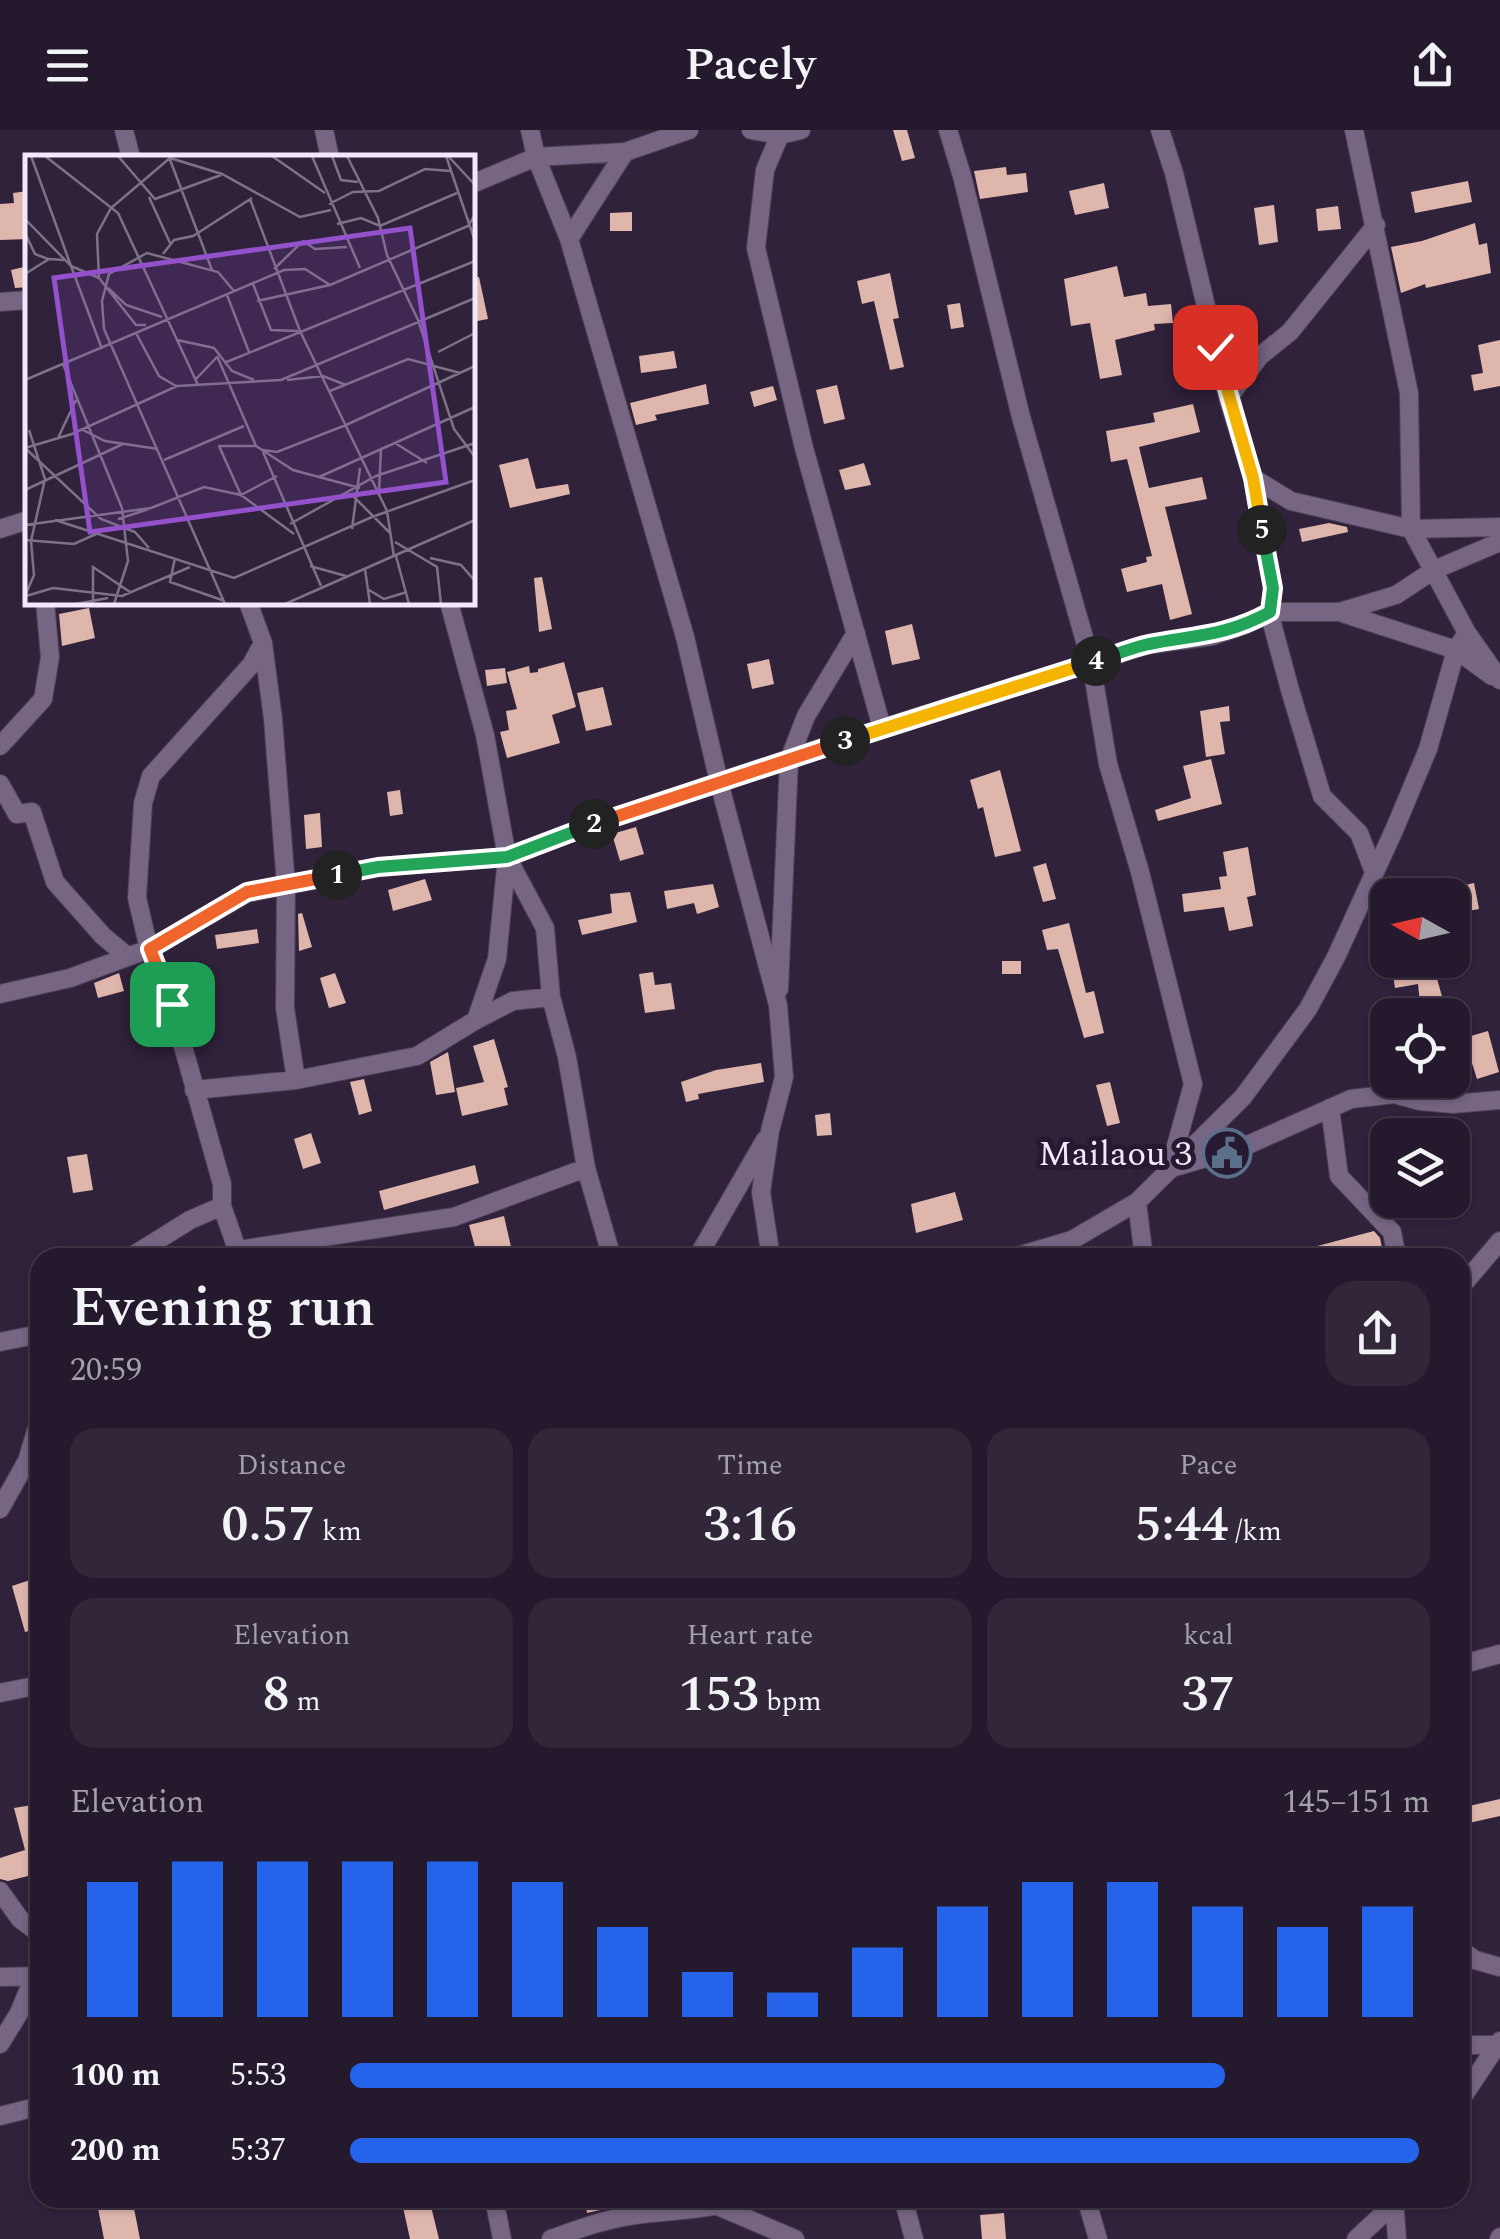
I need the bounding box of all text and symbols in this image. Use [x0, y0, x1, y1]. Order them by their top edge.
text: Pacely [684, 31, 816, 100]
icon: menu [40, 38, 95, 93]
icon: share [1405, 38, 1460, 93]
inset map [25, 155, 475, 605]
pin [1173, 305, 1258, 390]
icon: check [1188, 320, 1243, 375]
pin: 5 [1237, 505, 1287, 555]
text: 5 [1254, 508, 1270, 551]
pin: 4 [1071, 636, 1121, 686]
text: 4 [1088, 639, 1104, 682]
pin: 3 [820, 716, 870, 766]
text: 3 [837, 719, 853, 762]
pin: 2 [569, 799, 619, 849]
text: 2 [586, 802, 602, 845]
pin: 1 [312, 850, 362, 900]
text: 1 [329, 853, 345, 896]
north arrow [1370, 878, 1470, 978]
map controls [1370, 878, 1470, 1218]
pin [130, 962, 215, 1047]
icon: arrive [145, 977, 200, 1032]
button: locate [1370, 998, 1470, 1098]
button: layers [1370, 1118, 1470, 1218]
public building icon: Mailaou 3 [1201, 1127, 1253, 1179]
place label: Mailaou 3 [1038, 1128, 1192, 1181]
text: Evening run [70, 1267, 375, 1350]
button: share [1325, 1281, 1430, 1386]
text: 20:59 [70, 1346, 142, 1395]
text: Distance [237, 1444, 346, 1487]
text: Time [717, 1444, 783, 1487]
text: Pace [1179, 1444, 1237, 1487]
text: 0.57 [222, 1487, 315, 1563]
text: 3:16 [703, 1487, 797, 1563]
text: 5:44 [1135, 1487, 1228, 1563]
text: km [315, 1510, 362, 1553]
text: /km [1228, 1510, 1282, 1553]
text: Elevation [233, 1614, 350, 1657]
text: Heart rate [687, 1614, 813, 1657]
text: kcal [1183, 1614, 1233, 1657]
text: 8 [263, 1657, 290, 1733]
text: 153 [678, 1657, 759, 1733]
text: 37 [1182, 1657, 1235, 1733]
text: m [290, 1680, 321, 1723]
text: bpm [759, 1680, 822, 1723]
text: Elevation [70, 1778, 204, 1827]
text: 145–151 m [1282, 1778, 1430, 1827]
text: 100 m [70, 2051, 161, 2100]
text: 5:53 [230, 2051, 286, 2100]
text: 200 m [70, 2126, 161, 2175]
text: 5:37 [230, 2126, 286, 2175]

